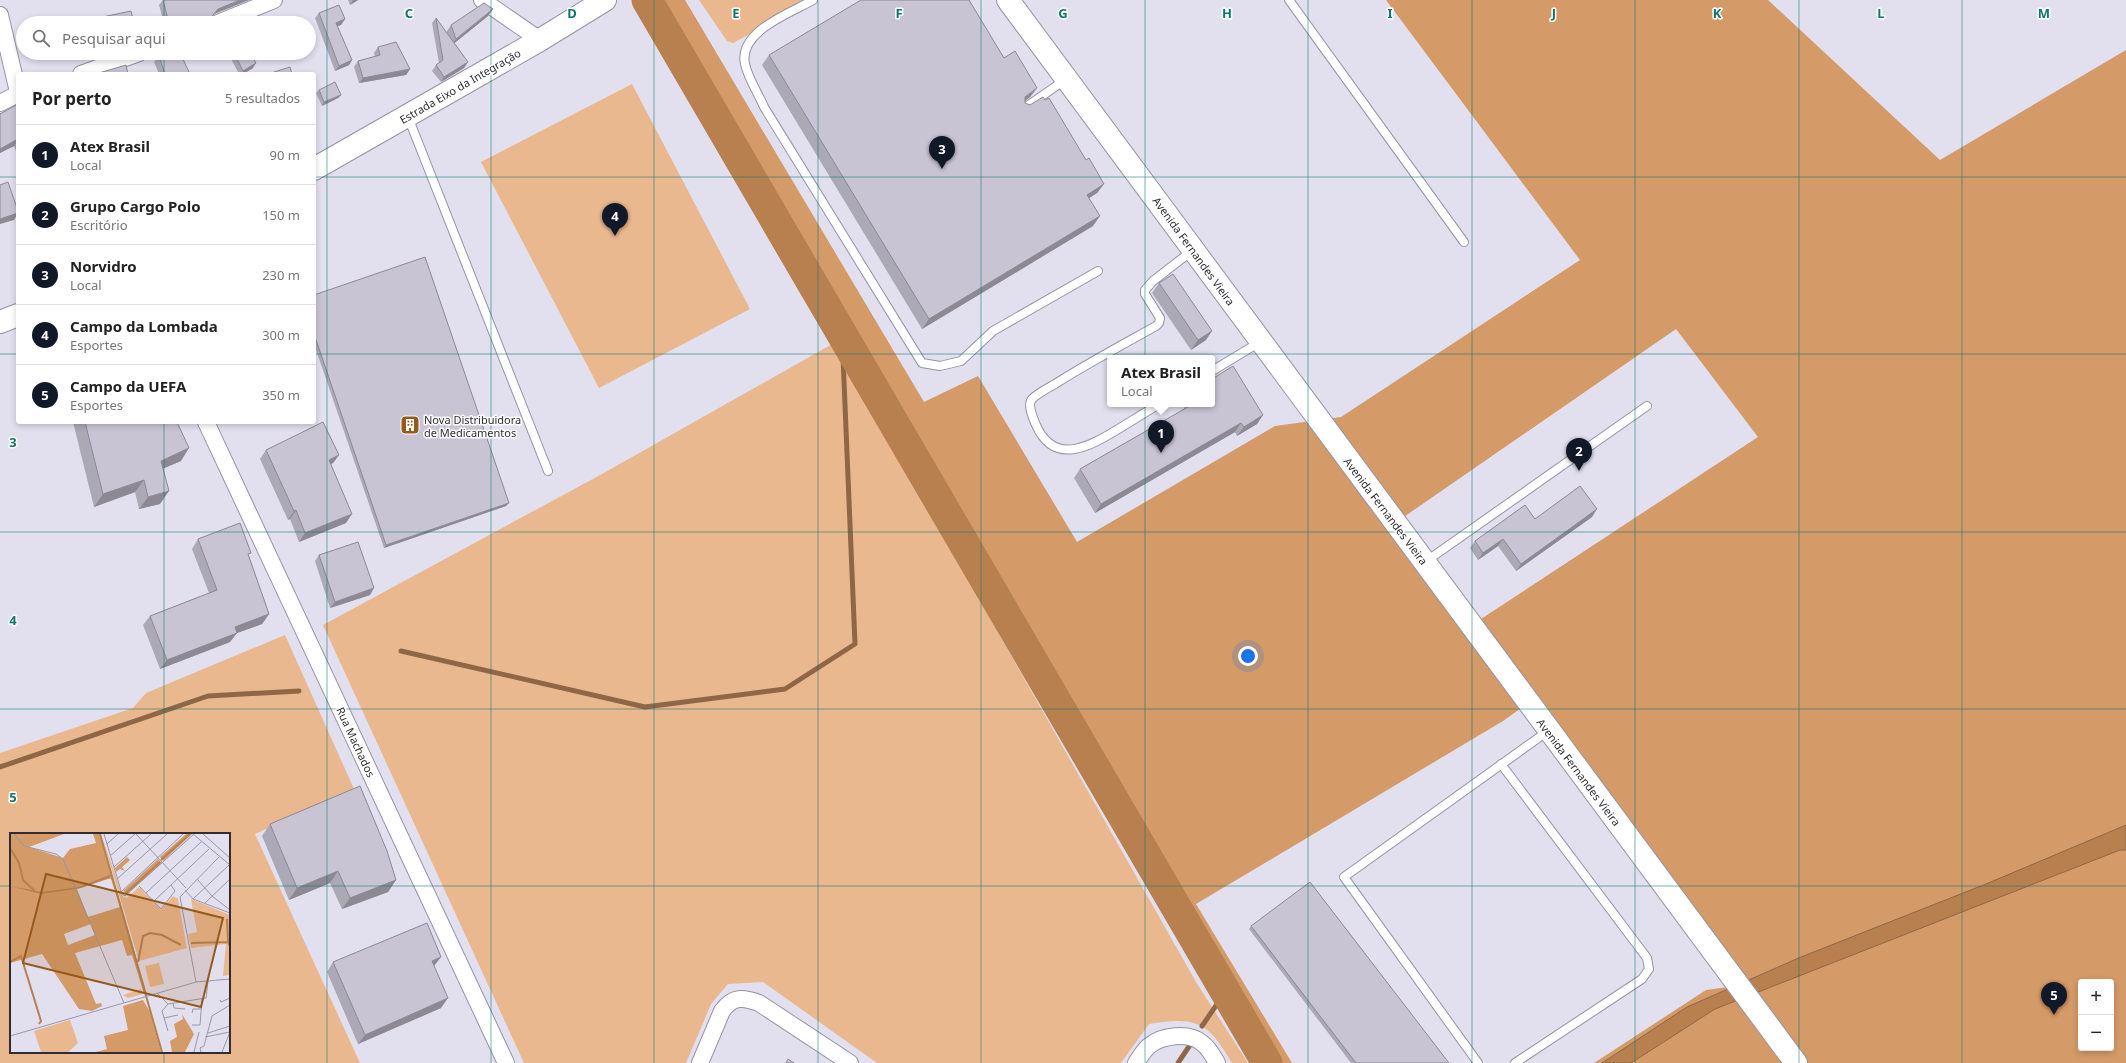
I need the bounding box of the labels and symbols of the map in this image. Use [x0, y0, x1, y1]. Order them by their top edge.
text: C [405, 4, 413, 22]
text: D [567, 4, 577, 22]
text: E [732, 4, 740, 22]
text: F [895, 4, 903, 22]
text: G [1058, 4, 1068, 22]
text: H [1222, 4, 1232, 22]
text: I [1387, 4, 1393, 22]
text: J [1551, 4, 1556, 22]
text: K [1713, 4, 1722, 22]
text: L [1877, 4, 1885, 22]
text: M [2038, 4, 2050, 22]
street label: Estrada Eixo da Integração [397, 45, 524, 127]
pin: 3 [929, 136, 955, 169]
street label: Avenida Fernandes Vieira [1150, 194, 1238, 308]
pin: 4 [602, 203, 628, 236]
place label: Nova Distribuidora de Medicamentos [424, 412, 521, 440]
building icon: Nova Distribuidora de Medicamentos [399, 414, 421, 436]
pin: 1 [1148, 420, 1174, 453]
text: 3 [9, 433, 17, 451]
pin: 2 [1566, 438, 1592, 471]
street label: Avenida Fernandes Vieira [1341, 454, 1431, 568]
text: 4 [9, 611, 17, 629]
your location [1238, 646, 1258, 666]
street label: Rua Machados [333, 704, 379, 780]
street label: Avenida Fernandes Vieira [1534, 715, 1624, 829]
text: 5 [9, 788, 17, 806]
inset map [10, 833, 230, 1053]
pin: 5 [2041, 982, 2067, 1015]

